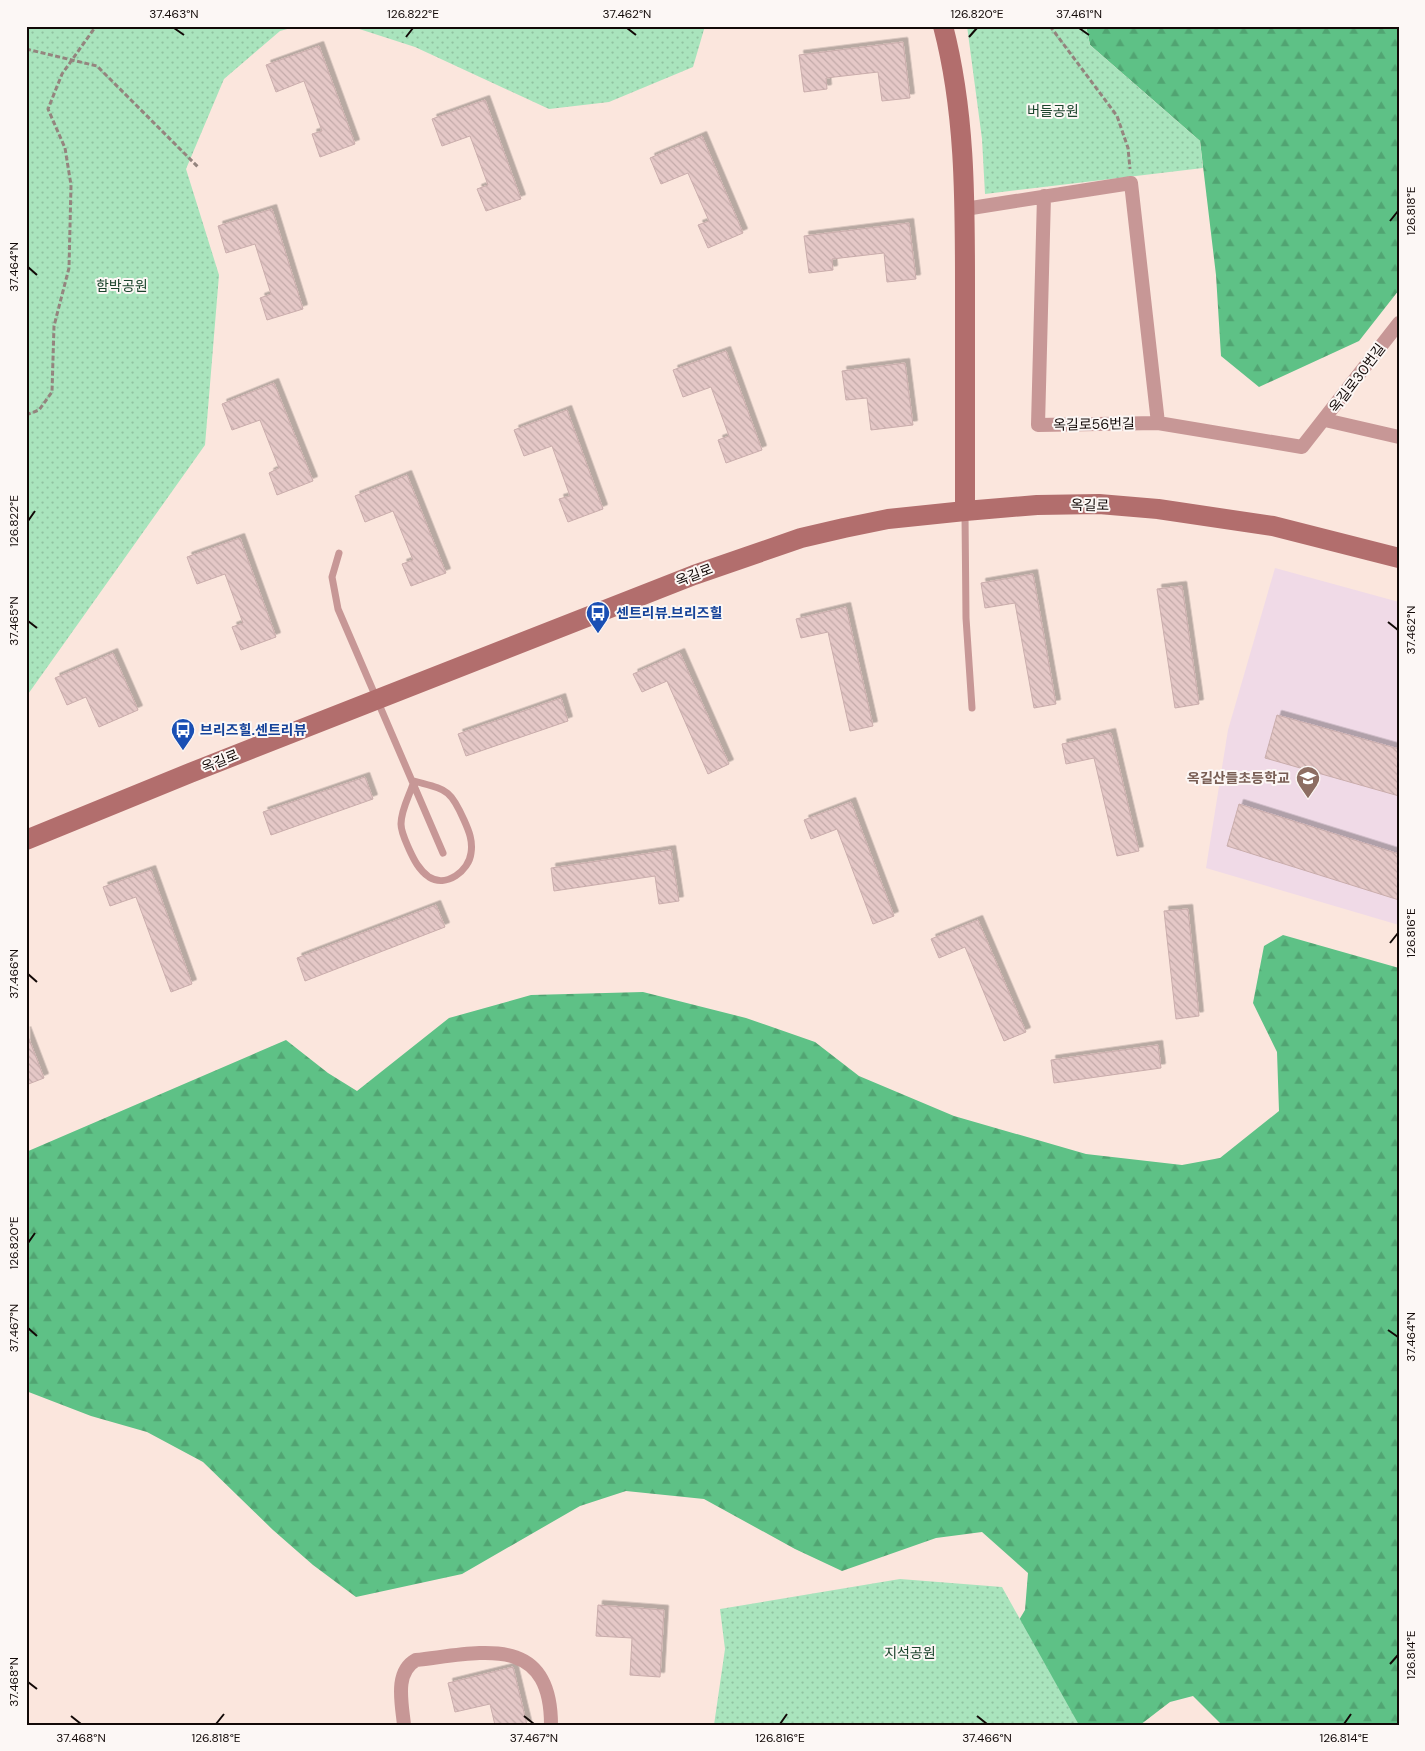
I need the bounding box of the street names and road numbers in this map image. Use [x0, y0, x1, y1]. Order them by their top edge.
street label: 옥길로30번길 [1325, 340, 1389, 416]
street label: 옥길로56번길 [1053, 414, 1135, 434]
street label: 옥길로 [1071, 496, 1110, 514]
street label: 옥길로 [673, 560, 715, 590]
street label: 옥길로 [199, 745, 241, 777]

